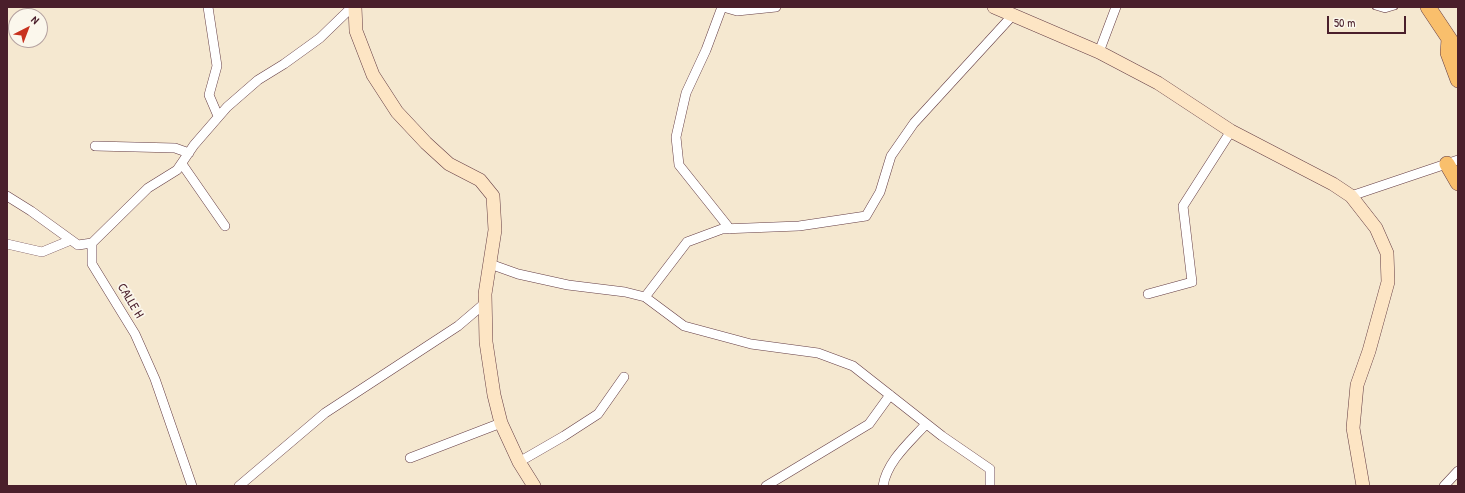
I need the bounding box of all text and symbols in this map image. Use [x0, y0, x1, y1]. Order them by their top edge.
north arrow [8, 8, 48, 48]
scale bar [1329, 8, 1408, 34]
text: N [28, 13, 42, 27]
text: 50 m [1334, 14, 1355, 31]
street label: CALLE H [114, 281, 146, 321]

